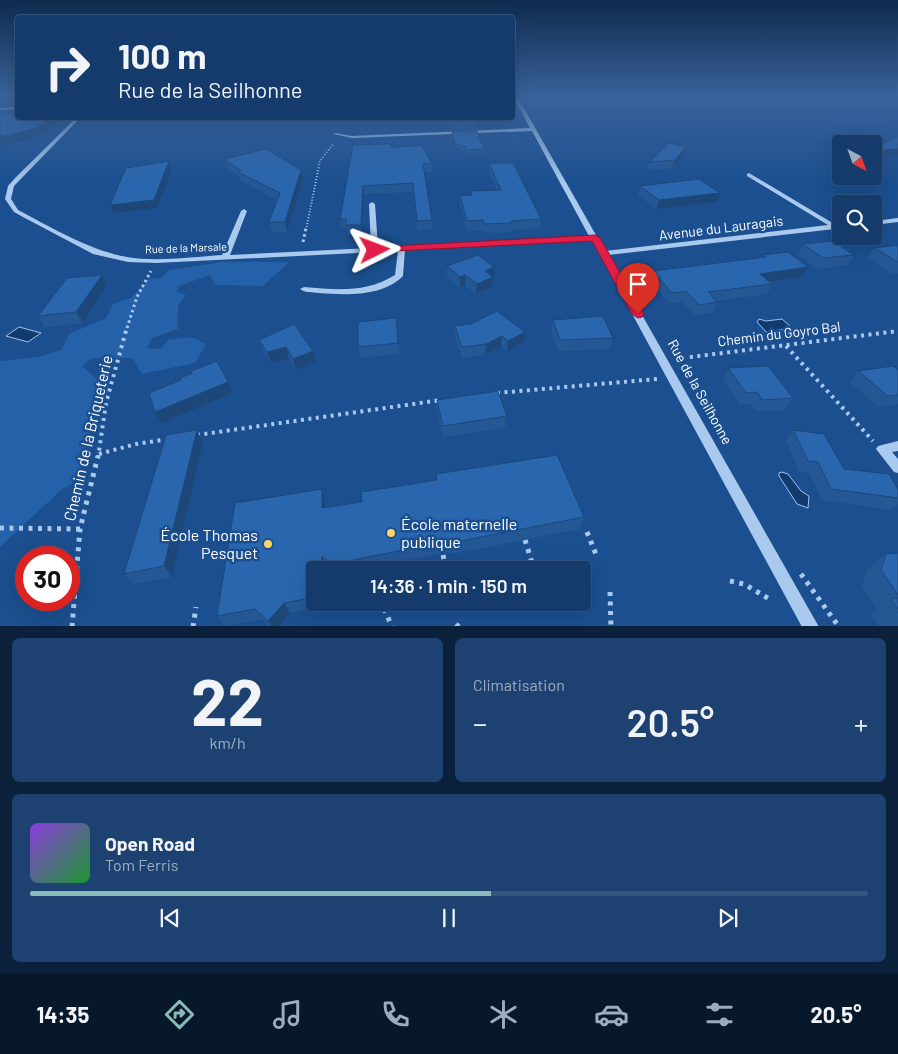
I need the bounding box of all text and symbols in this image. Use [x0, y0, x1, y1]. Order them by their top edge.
text: 100 m [118, 34, 207, 76]
icon: right [35, 35, 100, 100]
text: Rue de la Seilhonne [118, 76, 302, 102]
north arrow [832, 135, 882, 185]
map controls [832, 135, 882, 245]
button: search [832, 195, 882, 245]
street label: Avenue du Lauragais [658, 211, 784, 244]
position arrow [348, 223, 400, 275]
street label: Rue de la Marsale [145, 240, 227, 255]
pin [617, 263, 659, 314]
icon: arrive [624, 270, 652, 298]
street label: Chemin du Goyro Bal [716, 318, 841, 349]
street label: Rue de la Seilhonne [665, 336, 736, 447]
street label: Chemin de la Briqueterie [59, 353, 116, 523]
place label: École maternelle publique [401, 514, 517, 551]
place label: École Thomas Pesquet [160, 525, 258, 562]
marker: École maternelle publique [385, 527, 397, 539]
marker: École Thomas Pesquet [262, 538, 274, 550]
speed limit sign: 30 [15, 546, 80, 611]
text: 14:36 · 1 min · 150 m [370, 574, 527, 597]
text: 22 [191, 661, 264, 739]
text: Climatisation [473, 675, 565, 694]
text: 20.5° [627, 699, 714, 745]
text: − [473, 706, 487, 740]
text: + [854, 706, 868, 740]
text: km/h [209, 733, 246, 752]
text: Open Road [105, 832, 195, 855]
text: Tom Ferris [105, 855, 179, 874]
icon: previous [156, 904, 184, 932]
icon: pause [435, 904, 463, 932]
icon: next [714, 904, 742, 932]
icon: directions [162, 997, 197, 1032]
icon: music [270, 997, 305, 1032]
icon: phone [378, 997, 413, 1032]
icon: climate [486, 997, 521, 1032]
icon: car [594, 997, 629, 1032]
icon: filters [702, 997, 737, 1032]
text: 14:35 [37, 1001, 89, 1027]
text: 20.5° [810, 1001, 861, 1027]

